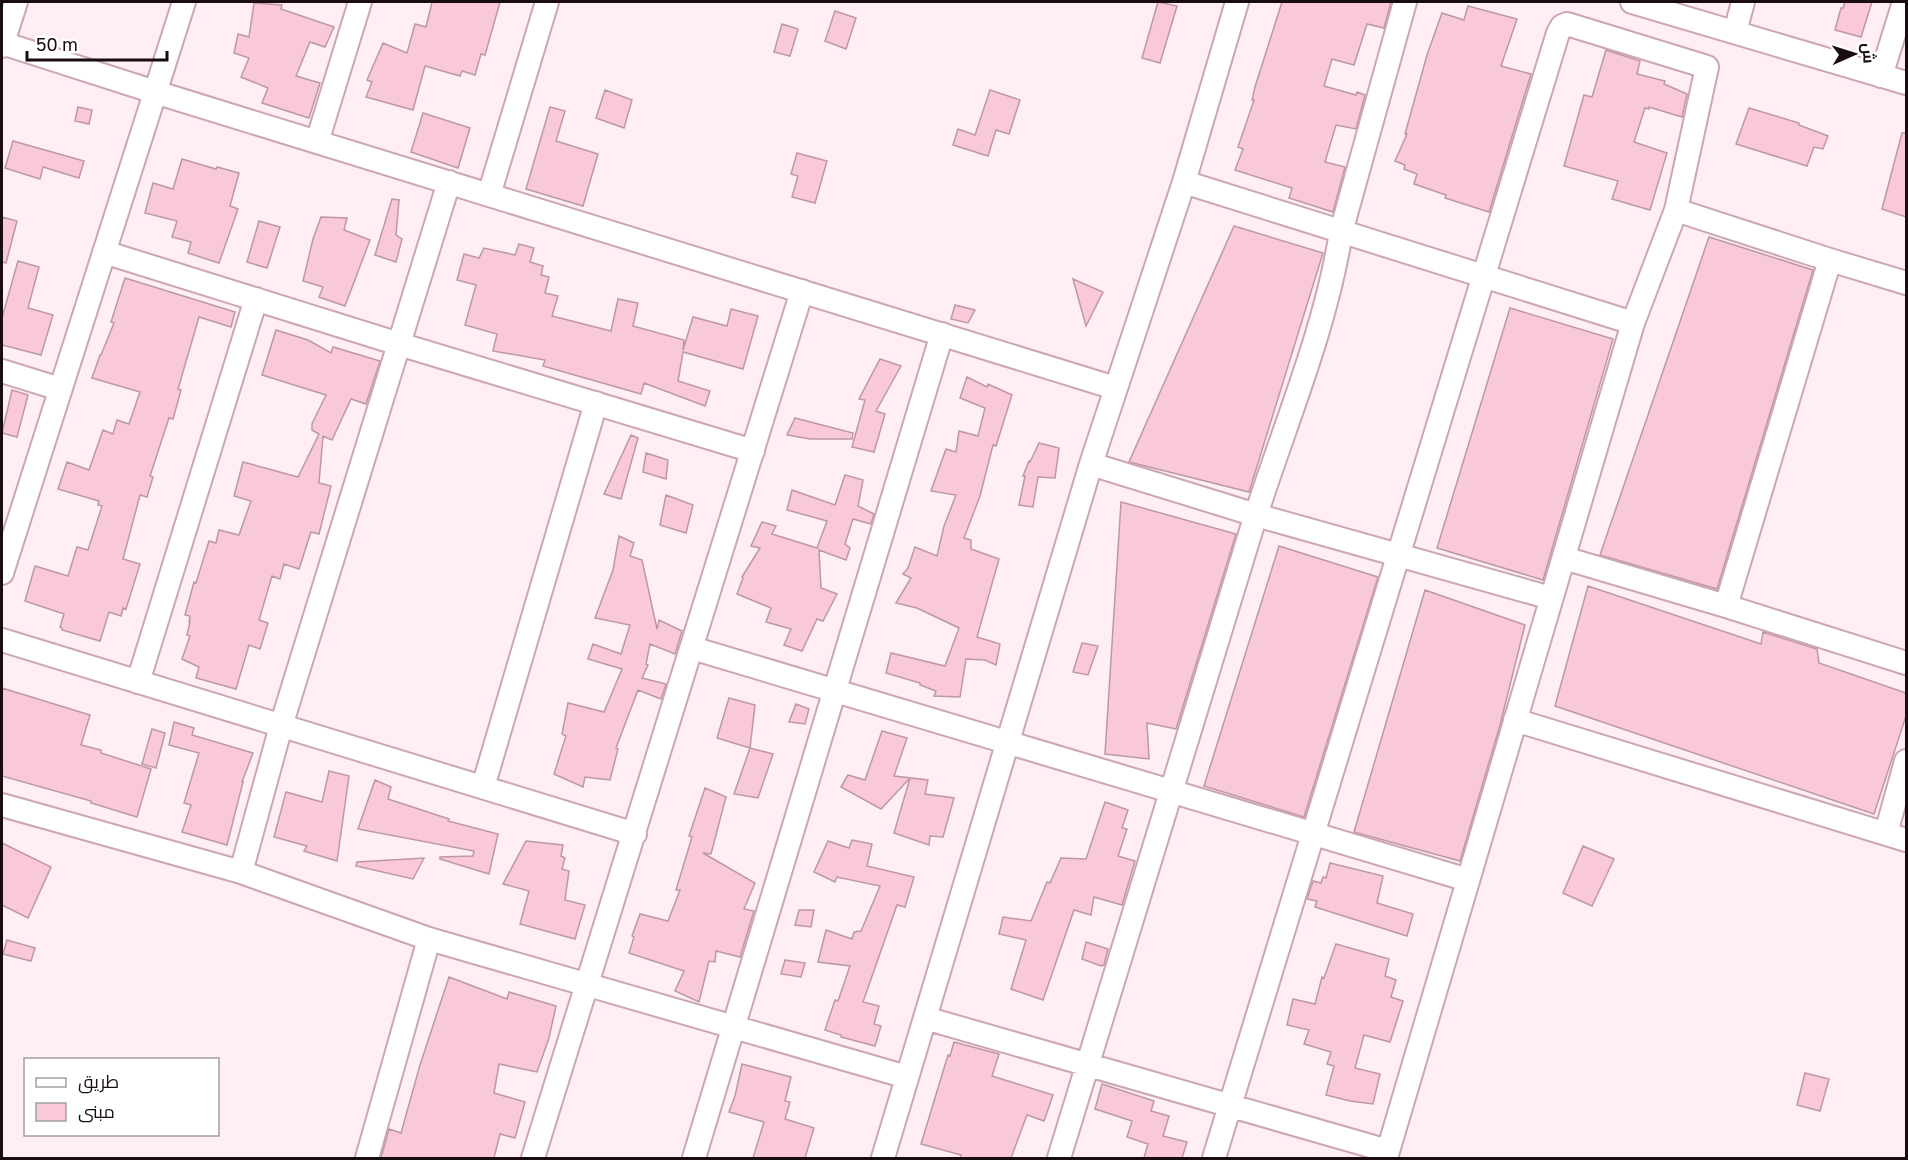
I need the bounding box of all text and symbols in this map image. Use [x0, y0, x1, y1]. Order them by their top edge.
scale bar [27, 24, 166, 62]
north arrow [1824, 24, 1884, 84]
text: 50 m [36, 33, 78, 55]
text: ش [1858, 42, 1880, 64]
legend [24, 1058, 219, 1136]
text: طريق [78, 1070, 119, 1094]
text: مبنى [78, 1100, 115, 1123]

